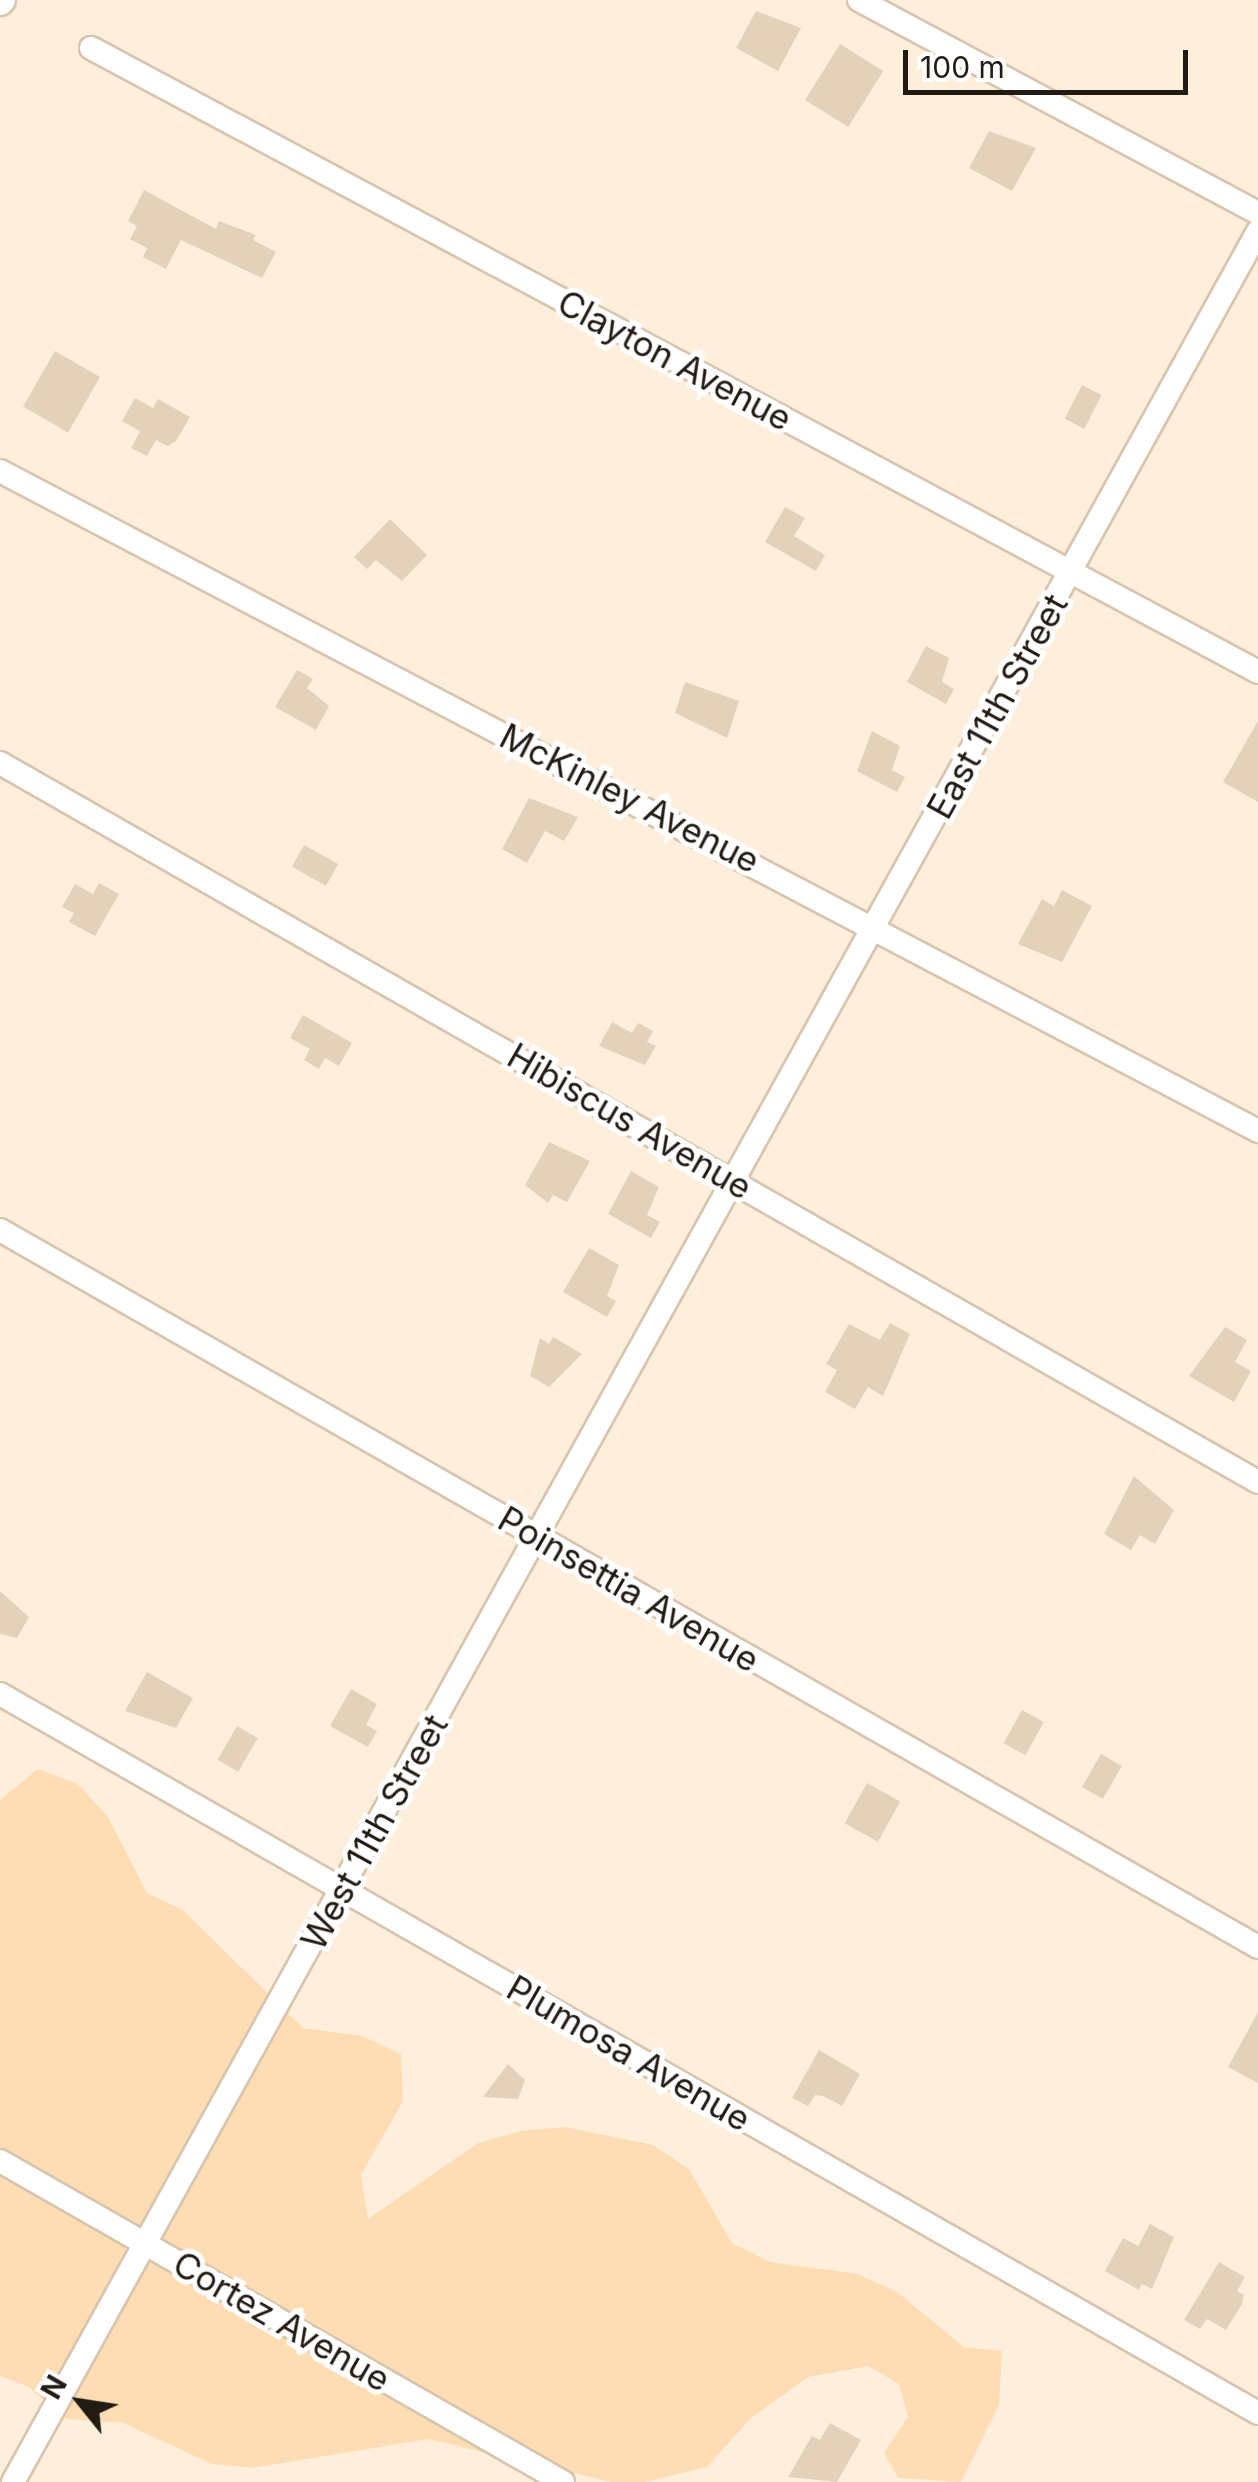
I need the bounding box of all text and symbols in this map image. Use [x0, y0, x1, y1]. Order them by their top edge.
scale bar [908, 30, 1193, 92]
text: 100 m [920, 49, 1005, 85]
street label: Clayton Avenue [551, 281, 799, 439]
street label: East 11th Street [918, 586, 1076, 826]
street label: McKinley Avenue [493, 714, 767, 882]
street label: Hibiscus Avenue [500, 1034, 760, 1208]
street label: Poinsettia Avenue [491, 1497, 767, 1681]
street label: West 11th Street [292, 1707, 456, 1957]
street label: Plumosa Avenue [500, 1966, 758, 2140]
street label: Cortez Avenue [166, 2242, 398, 2400]
north arrow [30, 2352, 130, 2452]
text: N [34, 2369, 74, 2405]

